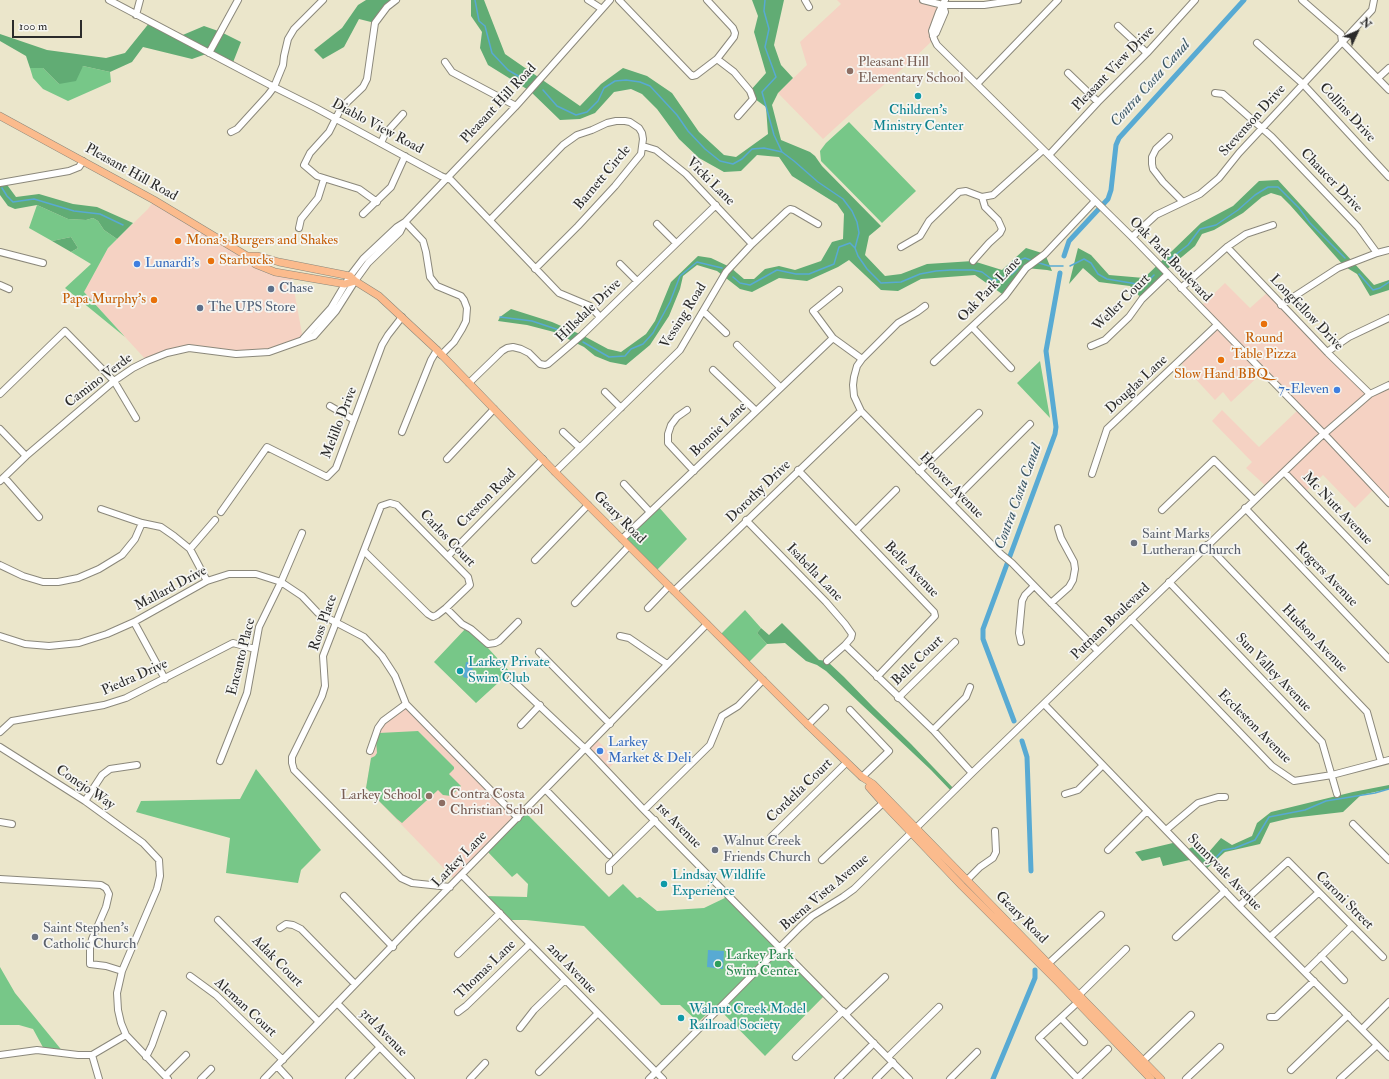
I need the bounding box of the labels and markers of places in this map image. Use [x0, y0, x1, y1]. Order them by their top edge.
place label: Pleasant Hill Elementary School [858, 55, 964, 88]
marker: Pleasant Hill Elementary School [845, 66, 855, 76]
marker: Children's Ministry Center [913, 91, 923, 101]
place label: Children's Ministry Center [873, 103, 963, 136]
place label: Mona's Burgers and Shakes [186, 233, 338, 249]
marker: Mona's Burgers and Shakes [173, 236, 183, 246]
place label: Starbucks [219, 253, 273, 269]
place label: Lunardi's [145, 256, 199, 272]
marker: Starbucks [206, 256, 216, 266]
marker: Lunardi's [132, 259, 142, 269]
place label: Chase [279, 281, 313, 297]
marker: Chase [266, 284, 276, 294]
place label: Papa Murphy's [62, 292, 146, 308]
marker: Papa Murphy's [149, 295, 159, 305]
place label: The UPS Store [208, 300, 295, 316]
marker: The UPS Store [195, 303, 205, 313]
marker: Round Table Pizza [1259, 319, 1269, 329]
place label: Round Table Pizza [1232, 331, 1296, 364]
marker: Slow Hand BBQ [1216, 355, 1226, 365]
place label: Slow Hand BBQ [1174, 367, 1268, 383]
place label: 7-Eleven [1278, 382, 1329, 398]
marker: 7-Eleven [1332, 385, 1342, 395]
place label: Saint Marks Lutheran Church [1142, 527, 1241, 560]
marker: Saint Marks Lutheran Church [1129, 538, 1139, 548]
place label: Larkey Private Swim Club [468, 655, 550, 688]
marker: Larkey Private Swim Club [455, 666, 465, 676]
place label: Larkey Market & Deli [608, 735, 691, 768]
marker: Larkey Market & Deli [595, 746, 605, 756]
place label: Contra Costa Christian School [450, 787, 543, 820]
place label: Larkey School [341, 788, 421, 804]
marker: Larkey School [424, 791, 434, 801]
marker: Contra Costa Christian School [437, 798, 447, 808]
place label: Walnut Creek Friends Church [723, 834, 811, 866]
marker: Walnut Creek Friends Church [710, 845, 720, 855]
place label: Lindsay Wildlife Experience [672, 868, 765, 900]
marker: Lindsay Wildlife Experience [659, 879, 669, 889]
place label: Saint Stephen's Catholic Church [43, 921, 136, 954]
marker: Saint Stephen's Catholic Church [30, 932, 40, 942]
place label: Larkey Park Swim Center [726, 948, 799, 980]
marker: Larkey Park Swim Center [713, 959, 723, 969]
place label: Walnut Creek Model Railroad Society [689, 1002, 806, 1034]
marker: Walnut Creek Model Railroad Society [676, 1013, 686, 1023]

